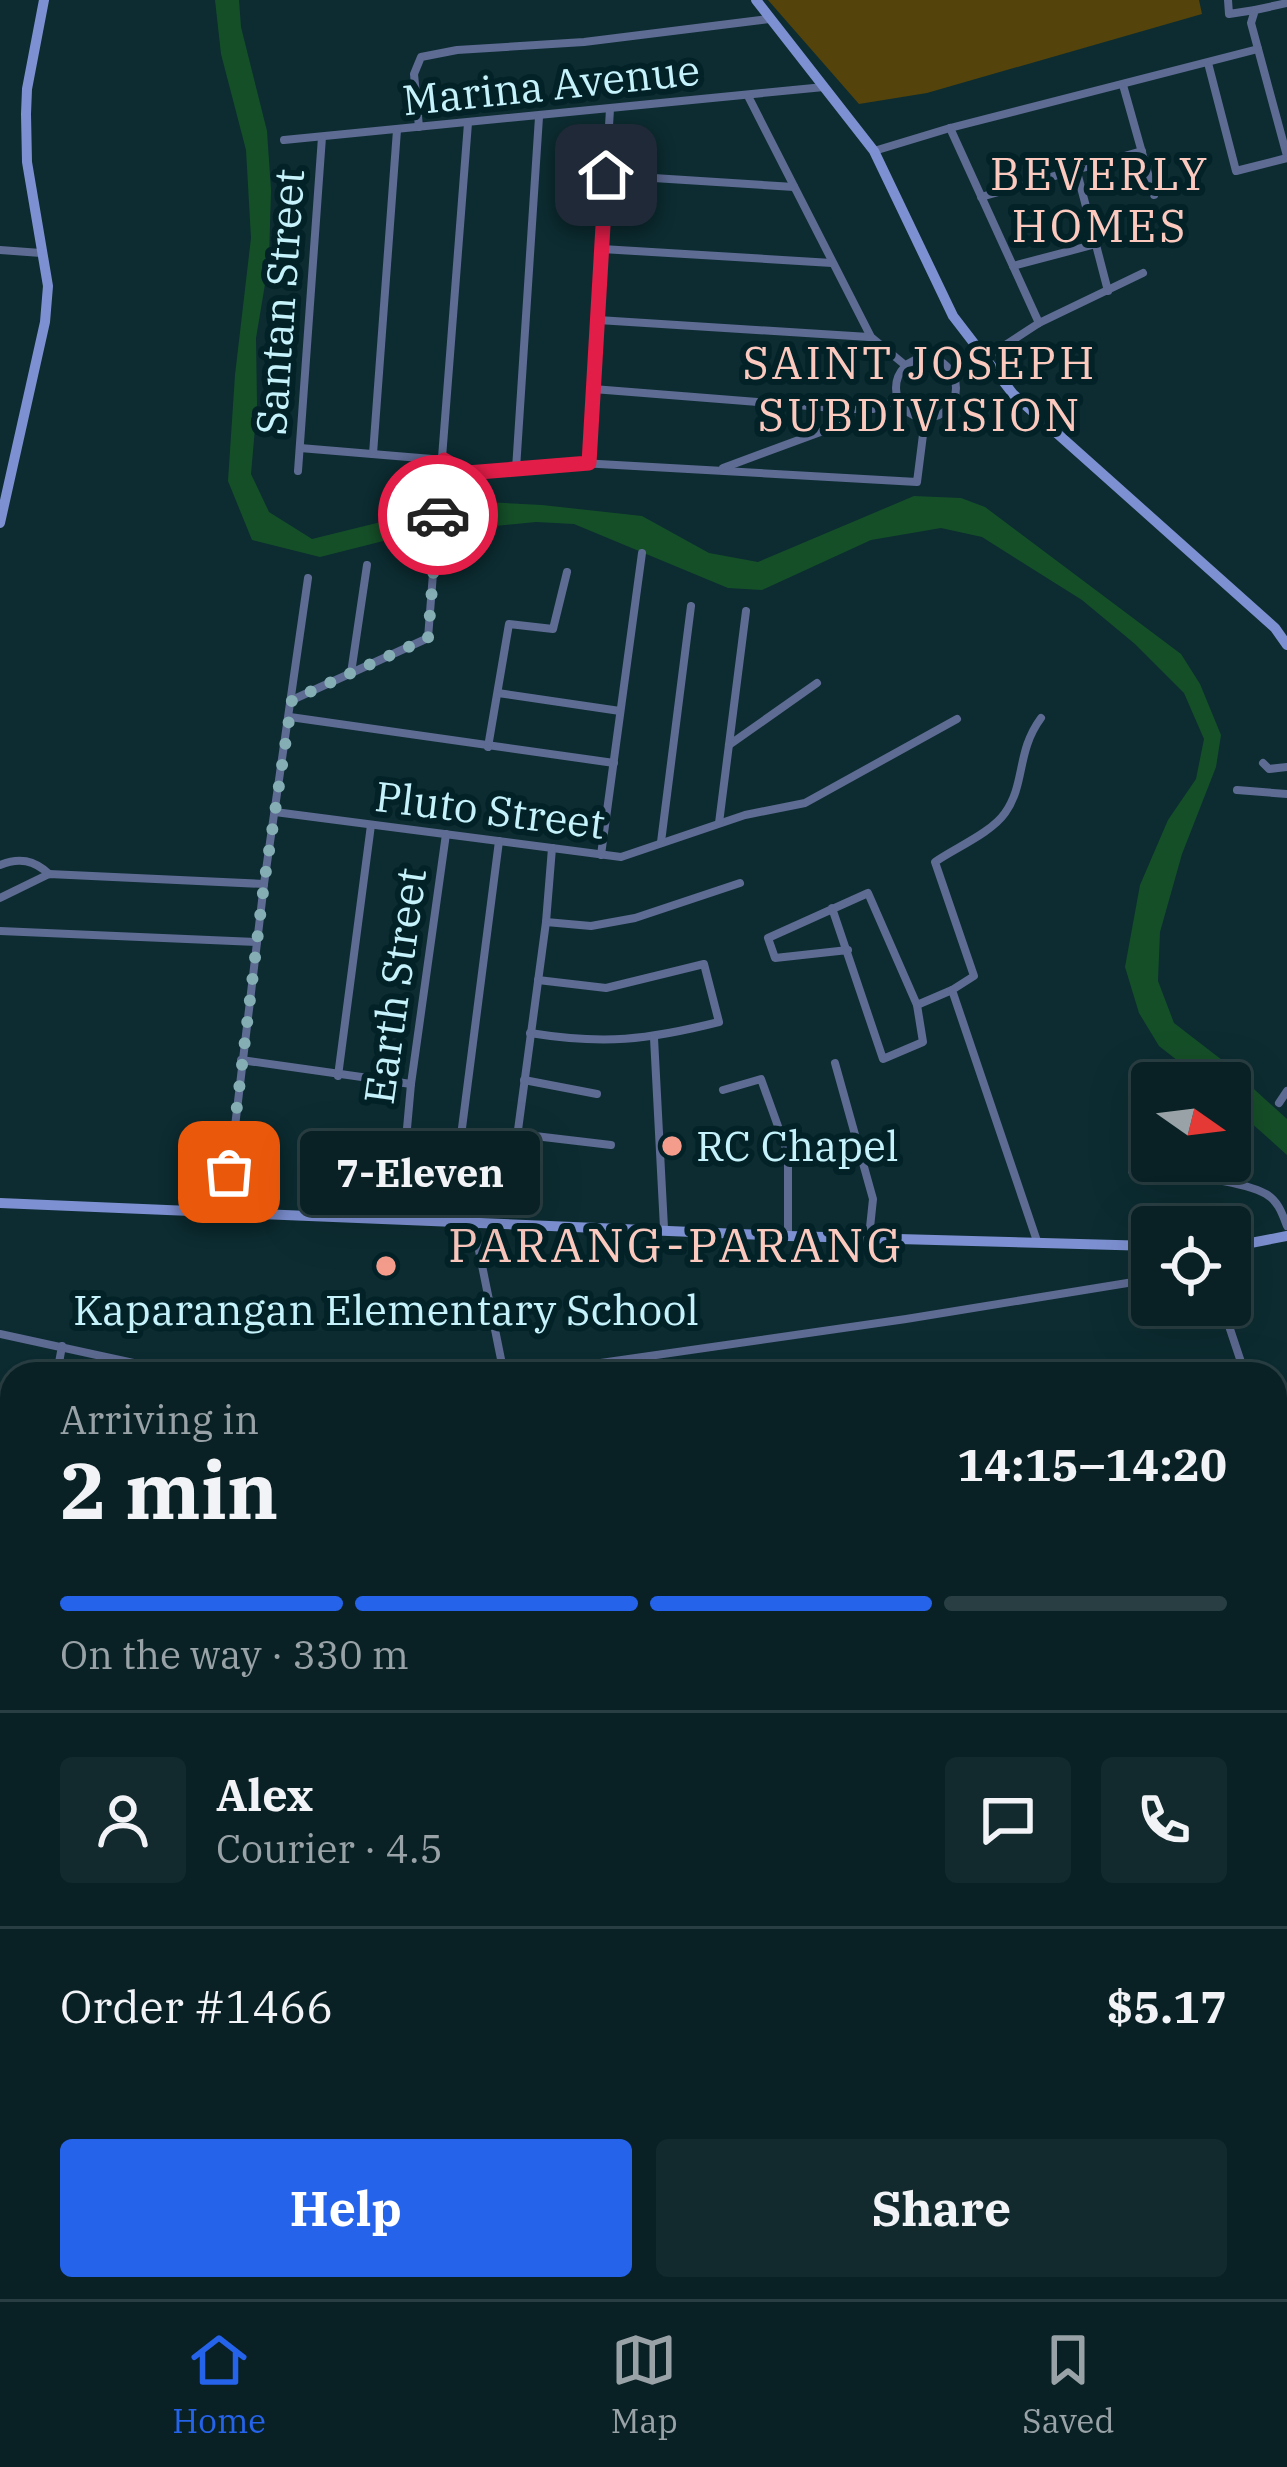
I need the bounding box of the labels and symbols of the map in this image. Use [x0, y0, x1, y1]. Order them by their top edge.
street label: Marina Avenue [400, 42, 702, 127]
pin [555, 124, 657, 226]
district label: BEVERLY HOMES [990, 144, 1210, 254]
street label: Santan Street [243, 167, 316, 437]
district label: SAINT JOSEPH SUBDIVISION [743, 333, 1097, 443]
courier [378, 455, 498, 575]
street label: Pluto Street [372, 768, 608, 851]
street label: Earth Street [351, 864, 438, 1107]
north arrow [1131, 1062, 1251, 1182]
place label: RC Chapel [696, 1118, 898, 1173]
pin [178, 1121, 280, 1223]
callout: 7-Eleven [301, 1130, 541, 1214]
marker: RC Chapel [659, 1133, 685, 1159]
district label: PARANG-PARANG [448, 1213, 904, 1275]
marker: Kaparangan Elementary School [373, 1253, 399, 1279]
place label: Kaparangan Elementary School [73, 1282, 699, 1337]

